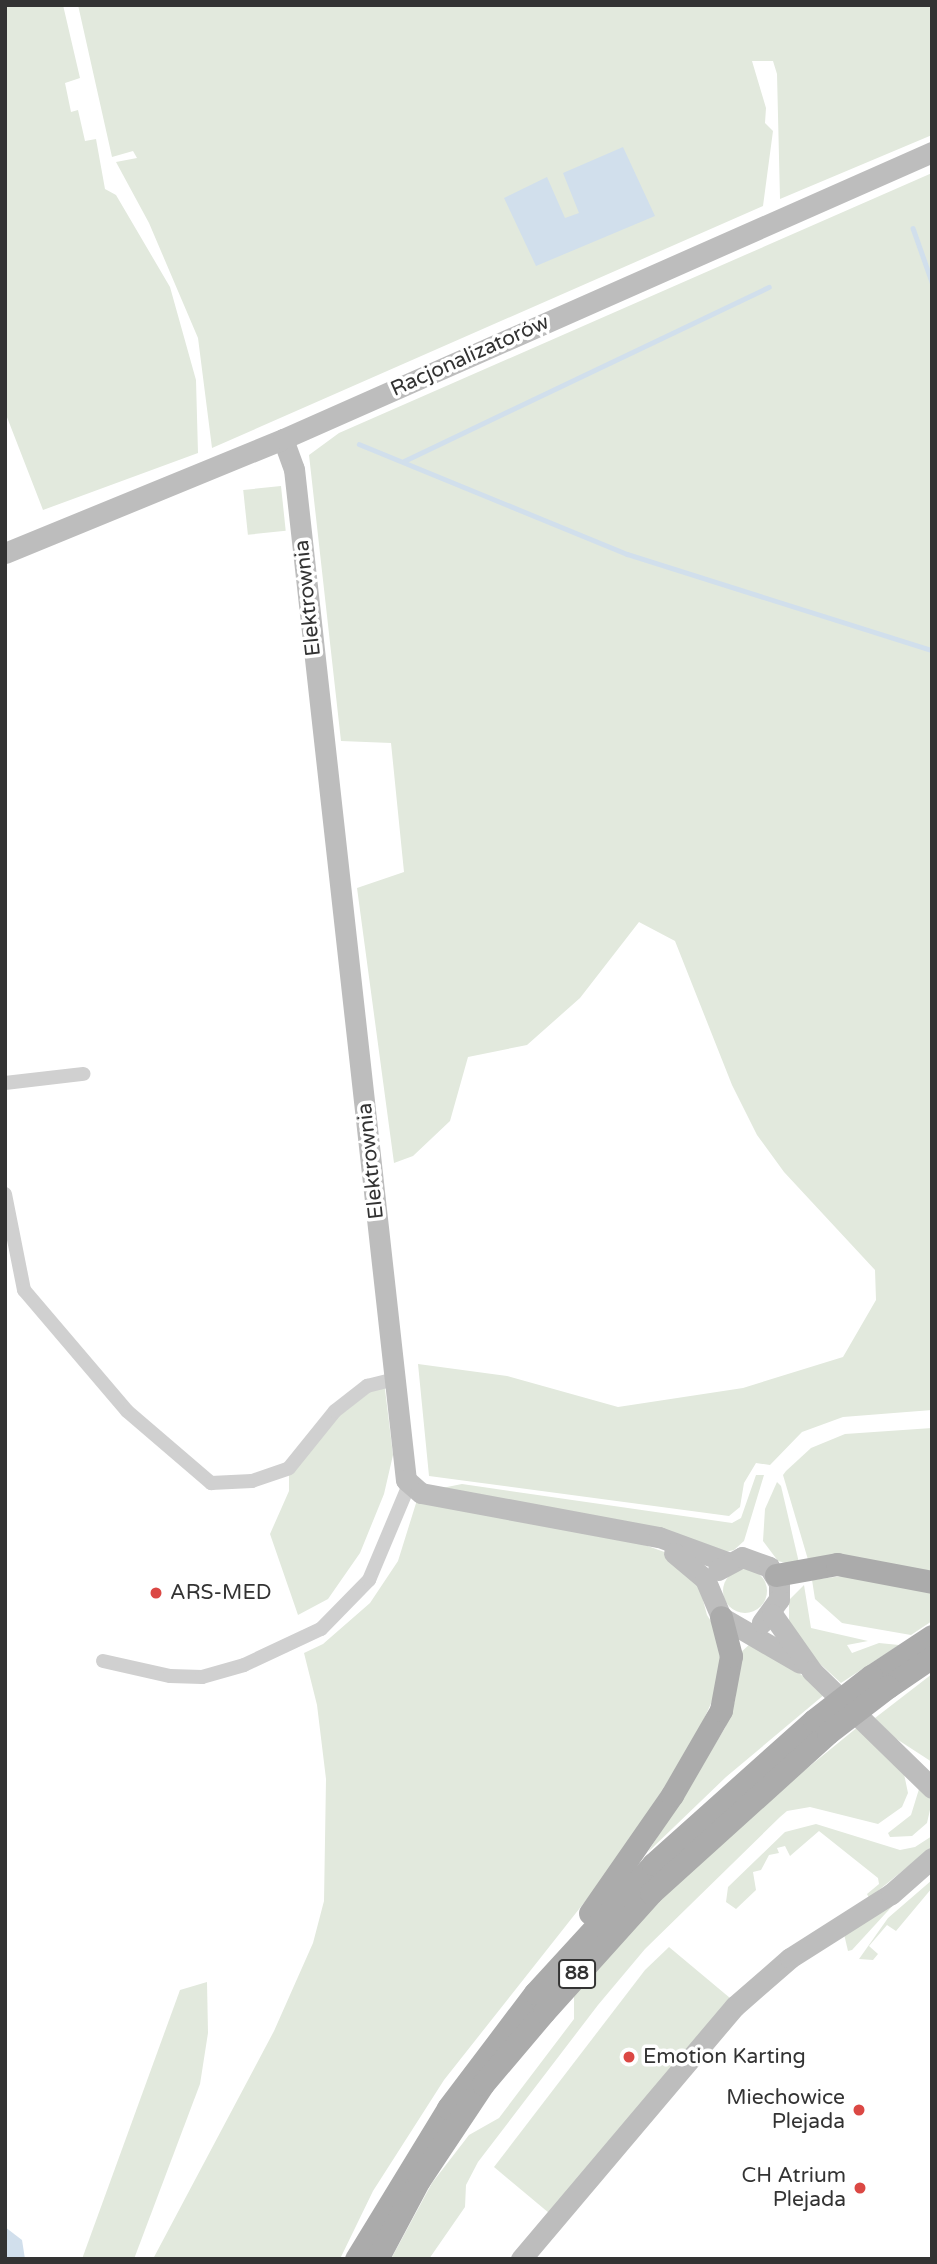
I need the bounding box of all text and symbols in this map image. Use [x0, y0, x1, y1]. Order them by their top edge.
street label: Racjonalizatorów [387, 310, 553, 402]
street label: Elektrownia [289, 539, 327, 657]
street label: Elektrownia [352, 1102, 390, 1220]
place label: ARS-MED [170, 1580, 272, 1606]
marker: ARS-MED [148, 1585, 164, 1601]
road number: 88 [558, 1958, 596, 1990]
place label: Emotion Karting [643, 2044, 806, 2070]
marker: Emotion Karting [621, 2049, 637, 2065]
place label: Miechowice Plejada [726, 2085, 845, 2135]
marker: Miechowice Plejada [851, 2102, 867, 2118]
place label: CH Atrium Plejada [742, 2163, 846, 2213]
marker: CH Atrium Plejada [852, 2180, 868, 2196]

